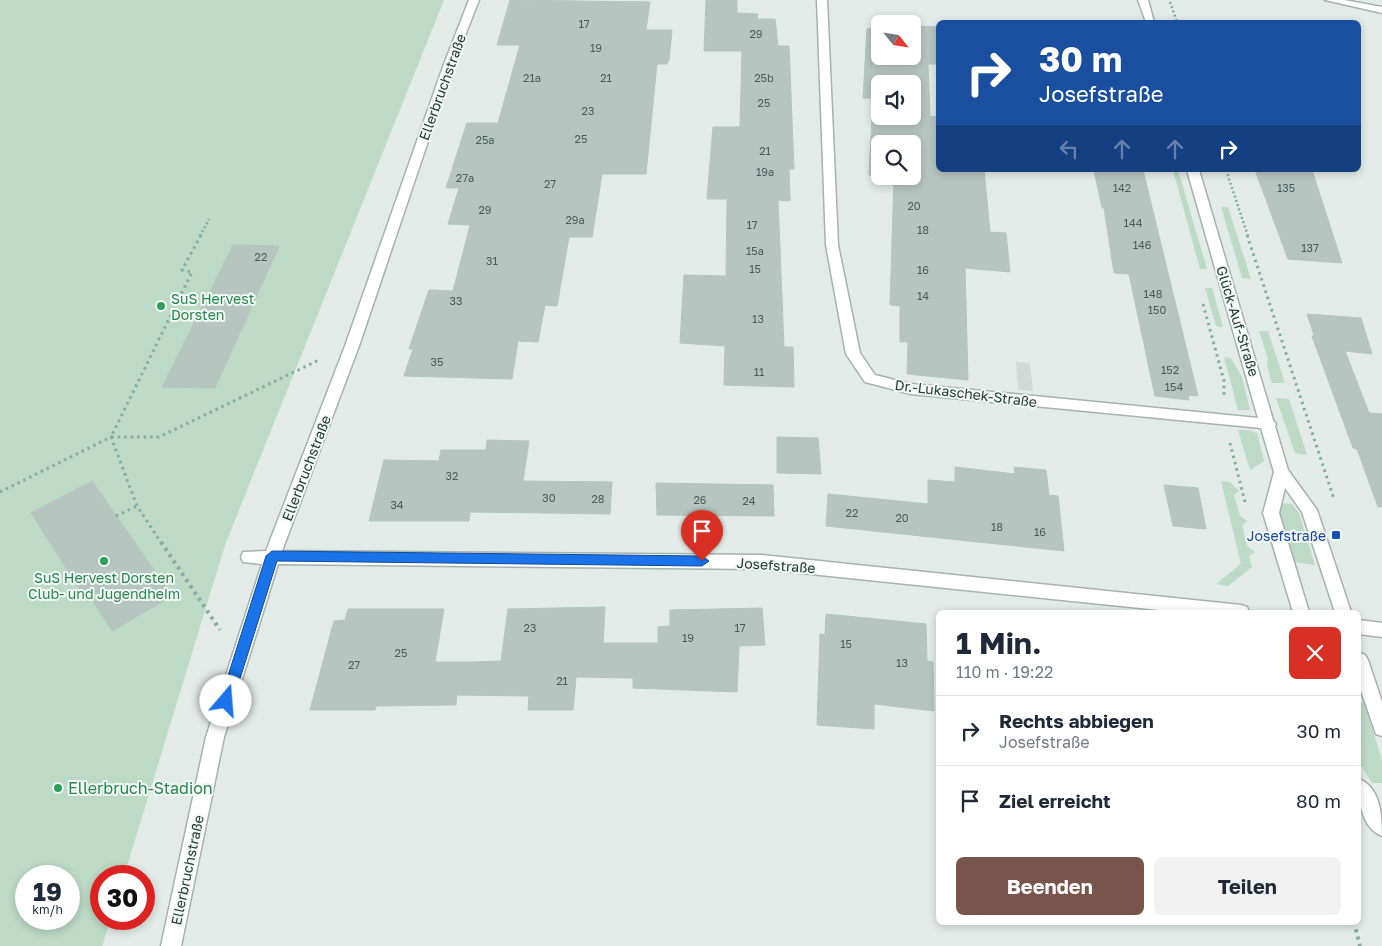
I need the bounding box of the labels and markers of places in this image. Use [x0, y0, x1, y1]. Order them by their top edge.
place label: SuS Hervest Dorsten [171, 290, 254, 323]
marker: SuS Hervest Dorsten [155, 300, 167, 312]
pin [681, 510, 723, 561]
place label: Josefstraße [1247, 527, 1326, 544]
marker: Josefstraße [1330, 529, 1342, 541]
marker: SuS Hervest Dorsten Club- und Jugendheim [98, 555, 110, 567]
place label: SuS Hervest Dorsten Club- und Jugendheim [28, 569, 180, 602]
place label: Ellerbruch-Stadion [68, 778, 213, 798]
marker: Ellerbruch-Stadion [52, 782, 64, 794]

